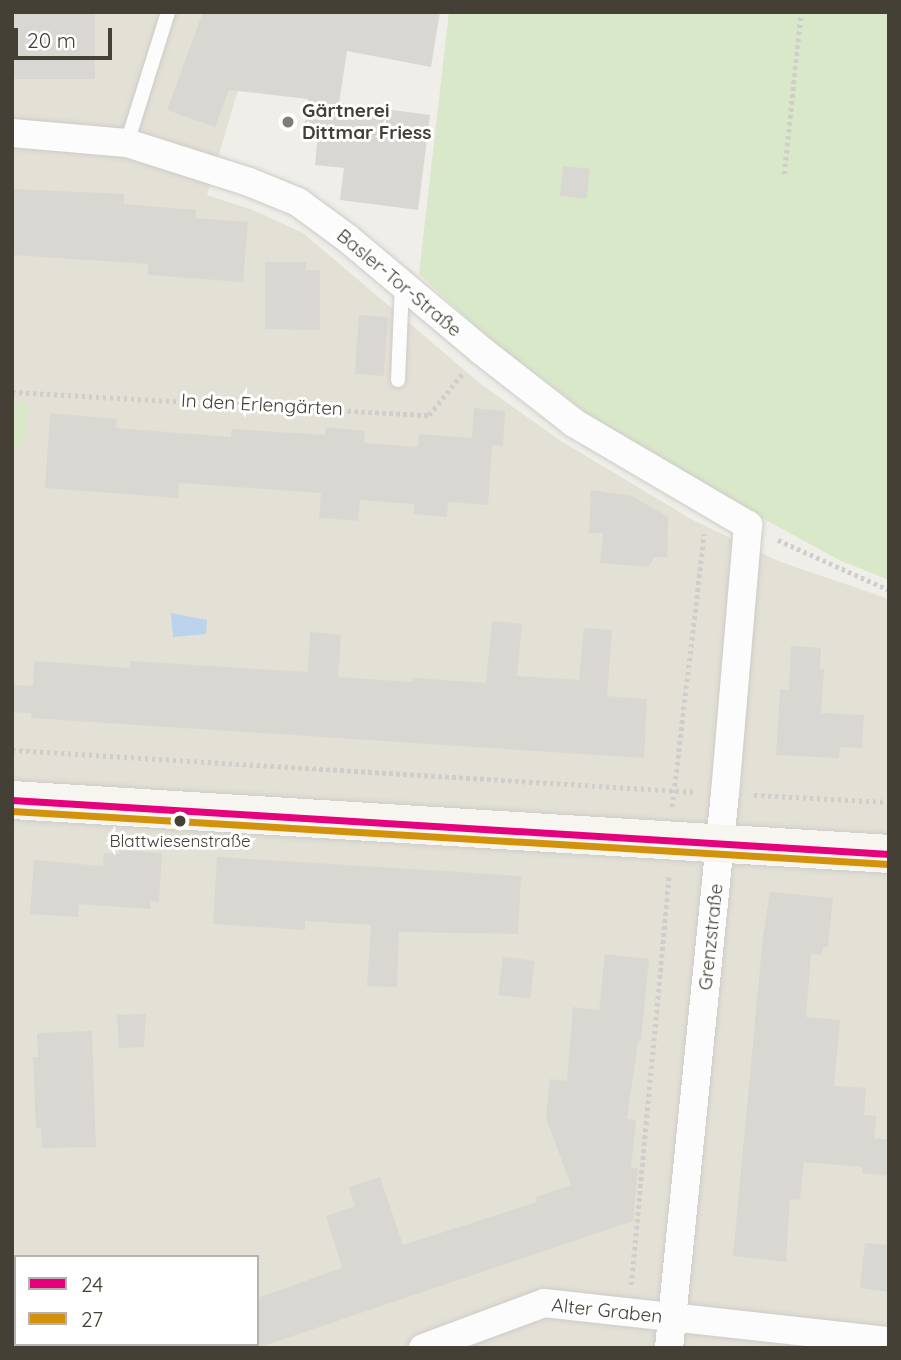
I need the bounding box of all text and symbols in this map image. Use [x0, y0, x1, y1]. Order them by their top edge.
scale bar [18, 14, 116, 58]
text: 20 m [27, 27, 76, 53]
place label: Gärtnerei Dittmar Friess [302, 100, 431, 144]
marker: Gärtnerei Dittmar Friess [280, 114, 296, 130]
street label: Basler-Tor-Straße [332, 224, 466, 342]
street label: In den Erlengärten [181, 389, 343, 421]
marker: Blattwiesenstraße [173, 814, 187, 828]
place label: Blattwiesenstraße [109, 831, 251, 851]
street label: Grenzstraße [694, 883, 728, 991]
legend [14, 1255, 259, 1346]
text: 24 [81, 1271, 103, 1297]
street label: Alter Graben [551, 1294, 663, 1328]
text: 27 [81, 1306, 103, 1332]

